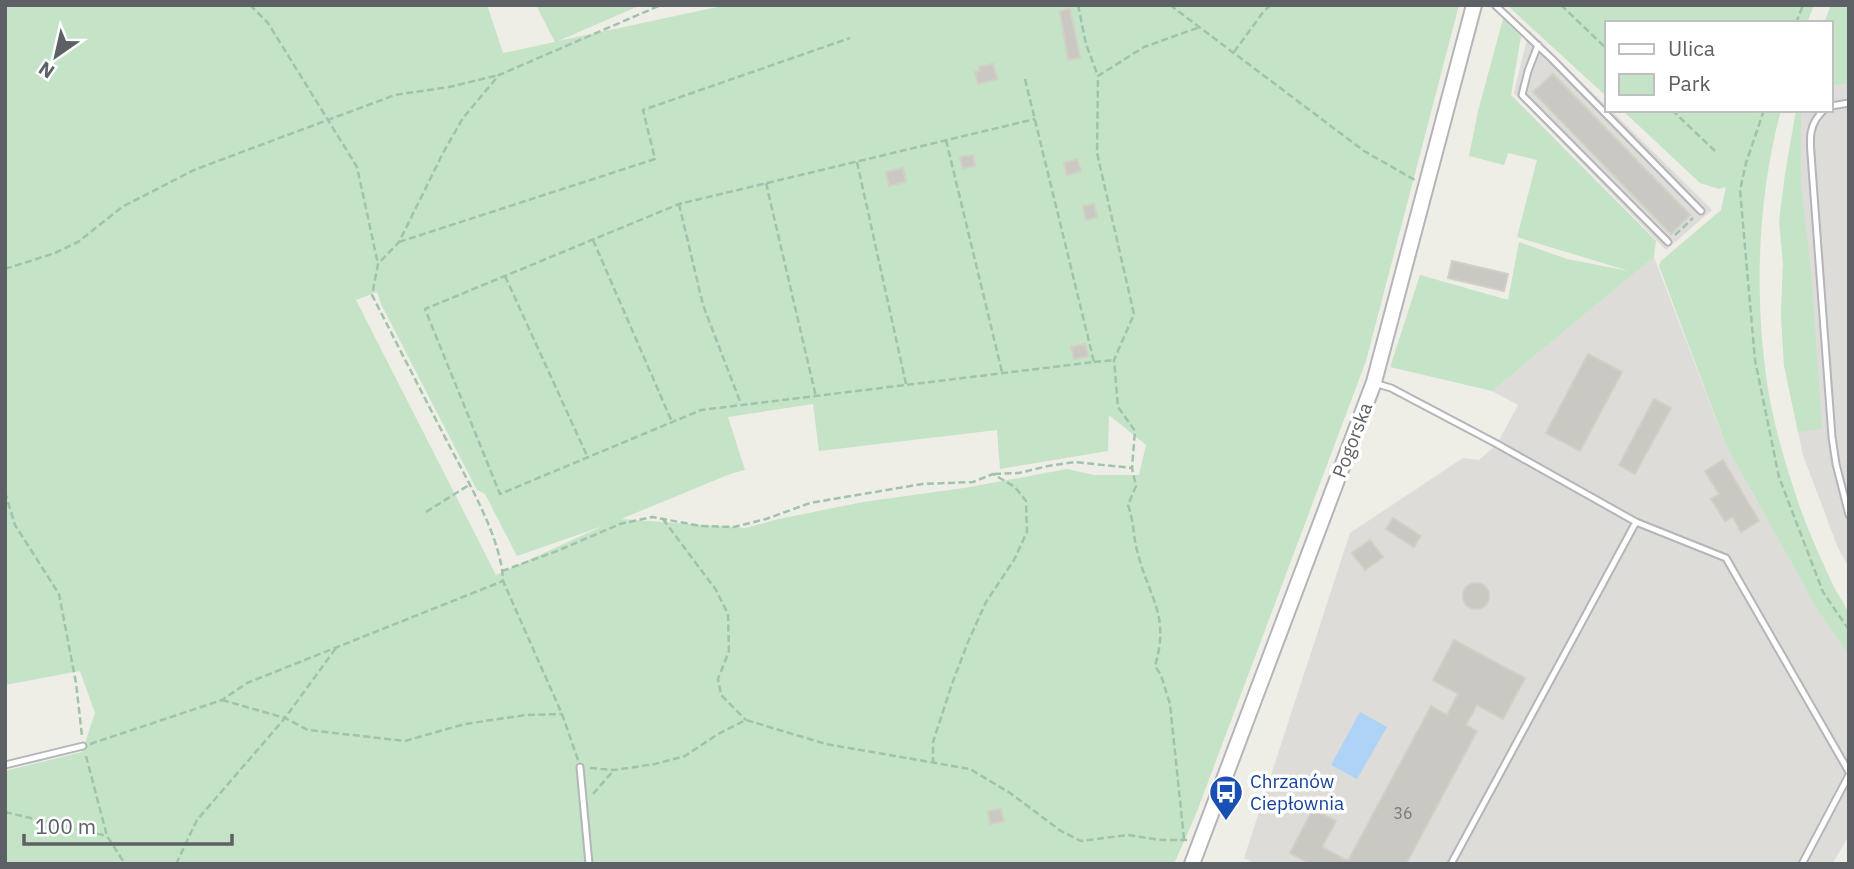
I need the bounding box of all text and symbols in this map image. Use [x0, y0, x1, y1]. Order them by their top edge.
north arrow [21, 21, 91, 91]
legend [1605, 21, 1833, 112]
text: Ulica [1668, 34, 1715, 62]
text: N [34, 56, 59, 84]
text: Park [1668, 69, 1711, 97]
street label: Pogorska [1327, 399, 1377, 481]
place label: Chrzanów Ciepłownia [1250, 769, 1344, 815]
bus stop icon: Chrzanów Ciepłownia [1207, 773, 1245, 822]
scale bar [24, 802, 233, 846]
house number: 36 [1393, 803, 1413, 823]
text: 100 m [35, 812, 96, 840]

